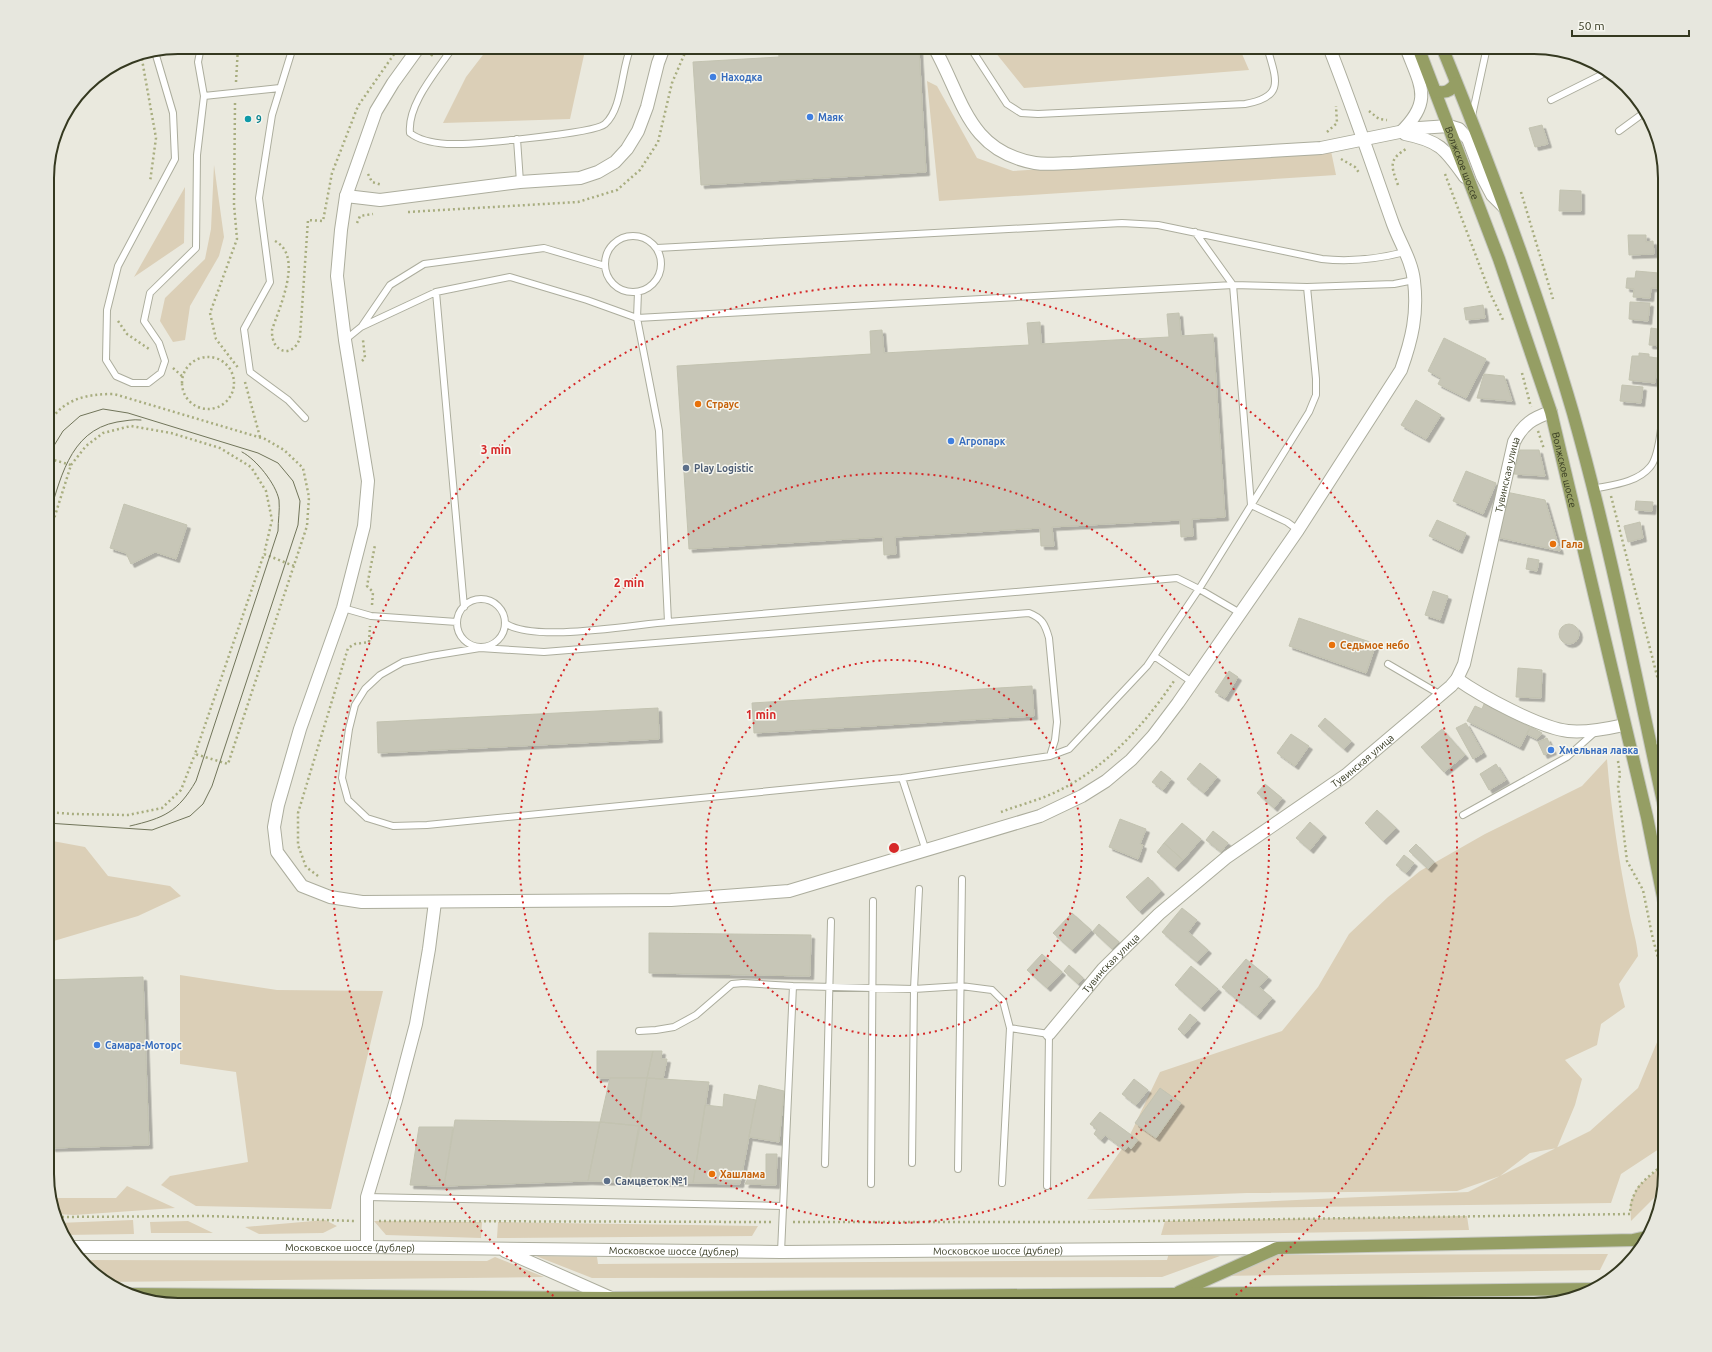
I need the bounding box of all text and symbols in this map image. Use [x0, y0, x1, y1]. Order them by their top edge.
scale bar [1572, 12, 1689, 38]
text: 50 m [1578, 19, 1605, 32]
marker: Находка [708, 72, 718, 82]
place label: Находка [721, 72, 763, 83]
marker: Маяк [805, 112, 815, 122]
place label: Маяк [818, 112, 844, 123]
marker: 9 [243, 114, 253, 124]
place label: 9 [256, 114, 262, 125]
street label: Волжское шоссе [1443, 125, 1481, 201]
marker: Страус [693, 399, 703, 409]
place label: Страус [706, 399, 739, 410]
street label: Волжское шоссе [1550, 431, 1579, 509]
street label: Тувинская улица [1493, 435, 1522, 514]
marker: Агропарк [946, 436, 956, 446]
place label: Агропарк [959, 436, 1006, 447]
text: 3 min [481, 443, 511, 456]
marker: Play Logistic [681, 463, 691, 473]
place label: Play Logistic [694, 463, 753, 474]
marker: Гала [1548, 539, 1558, 549]
place label: Гала [1561, 539, 1583, 550]
text: 2 min [614, 576, 644, 589]
marker: Седьмое небо [1327, 640, 1337, 650]
place label: Седьмое небо [1340, 640, 1410, 651]
text: 1 min [746, 708, 776, 721]
street label: Тувинская улица [1329, 732, 1396, 790]
marker: Хмельная лавка [1546, 745, 1556, 755]
place label: Хмельная лавка [1559, 745, 1639, 756]
centre of rings [887, 841, 901, 855]
street label: Тувинская улица [1080, 932, 1142, 995]
marker: Самара-Моторс [92, 1040, 102, 1050]
place label: Самара-Моторс [105, 1040, 182, 1051]
marker: Хашлама [707, 1169, 717, 1179]
place label: Хашлама [720, 1169, 765, 1180]
marker: Самцветок №1 [602, 1176, 612, 1186]
place label: Самцветок №1 [615, 1176, 688, 1187]
street label: Московское шоссе (дублер) [285, 1242, 415, 1254]
street label: Московское шоссе (дублер) [609, 1245, 739, 1257]
street label: Московское шоссе (дублер) [933, 1245, 1063, 1257]

